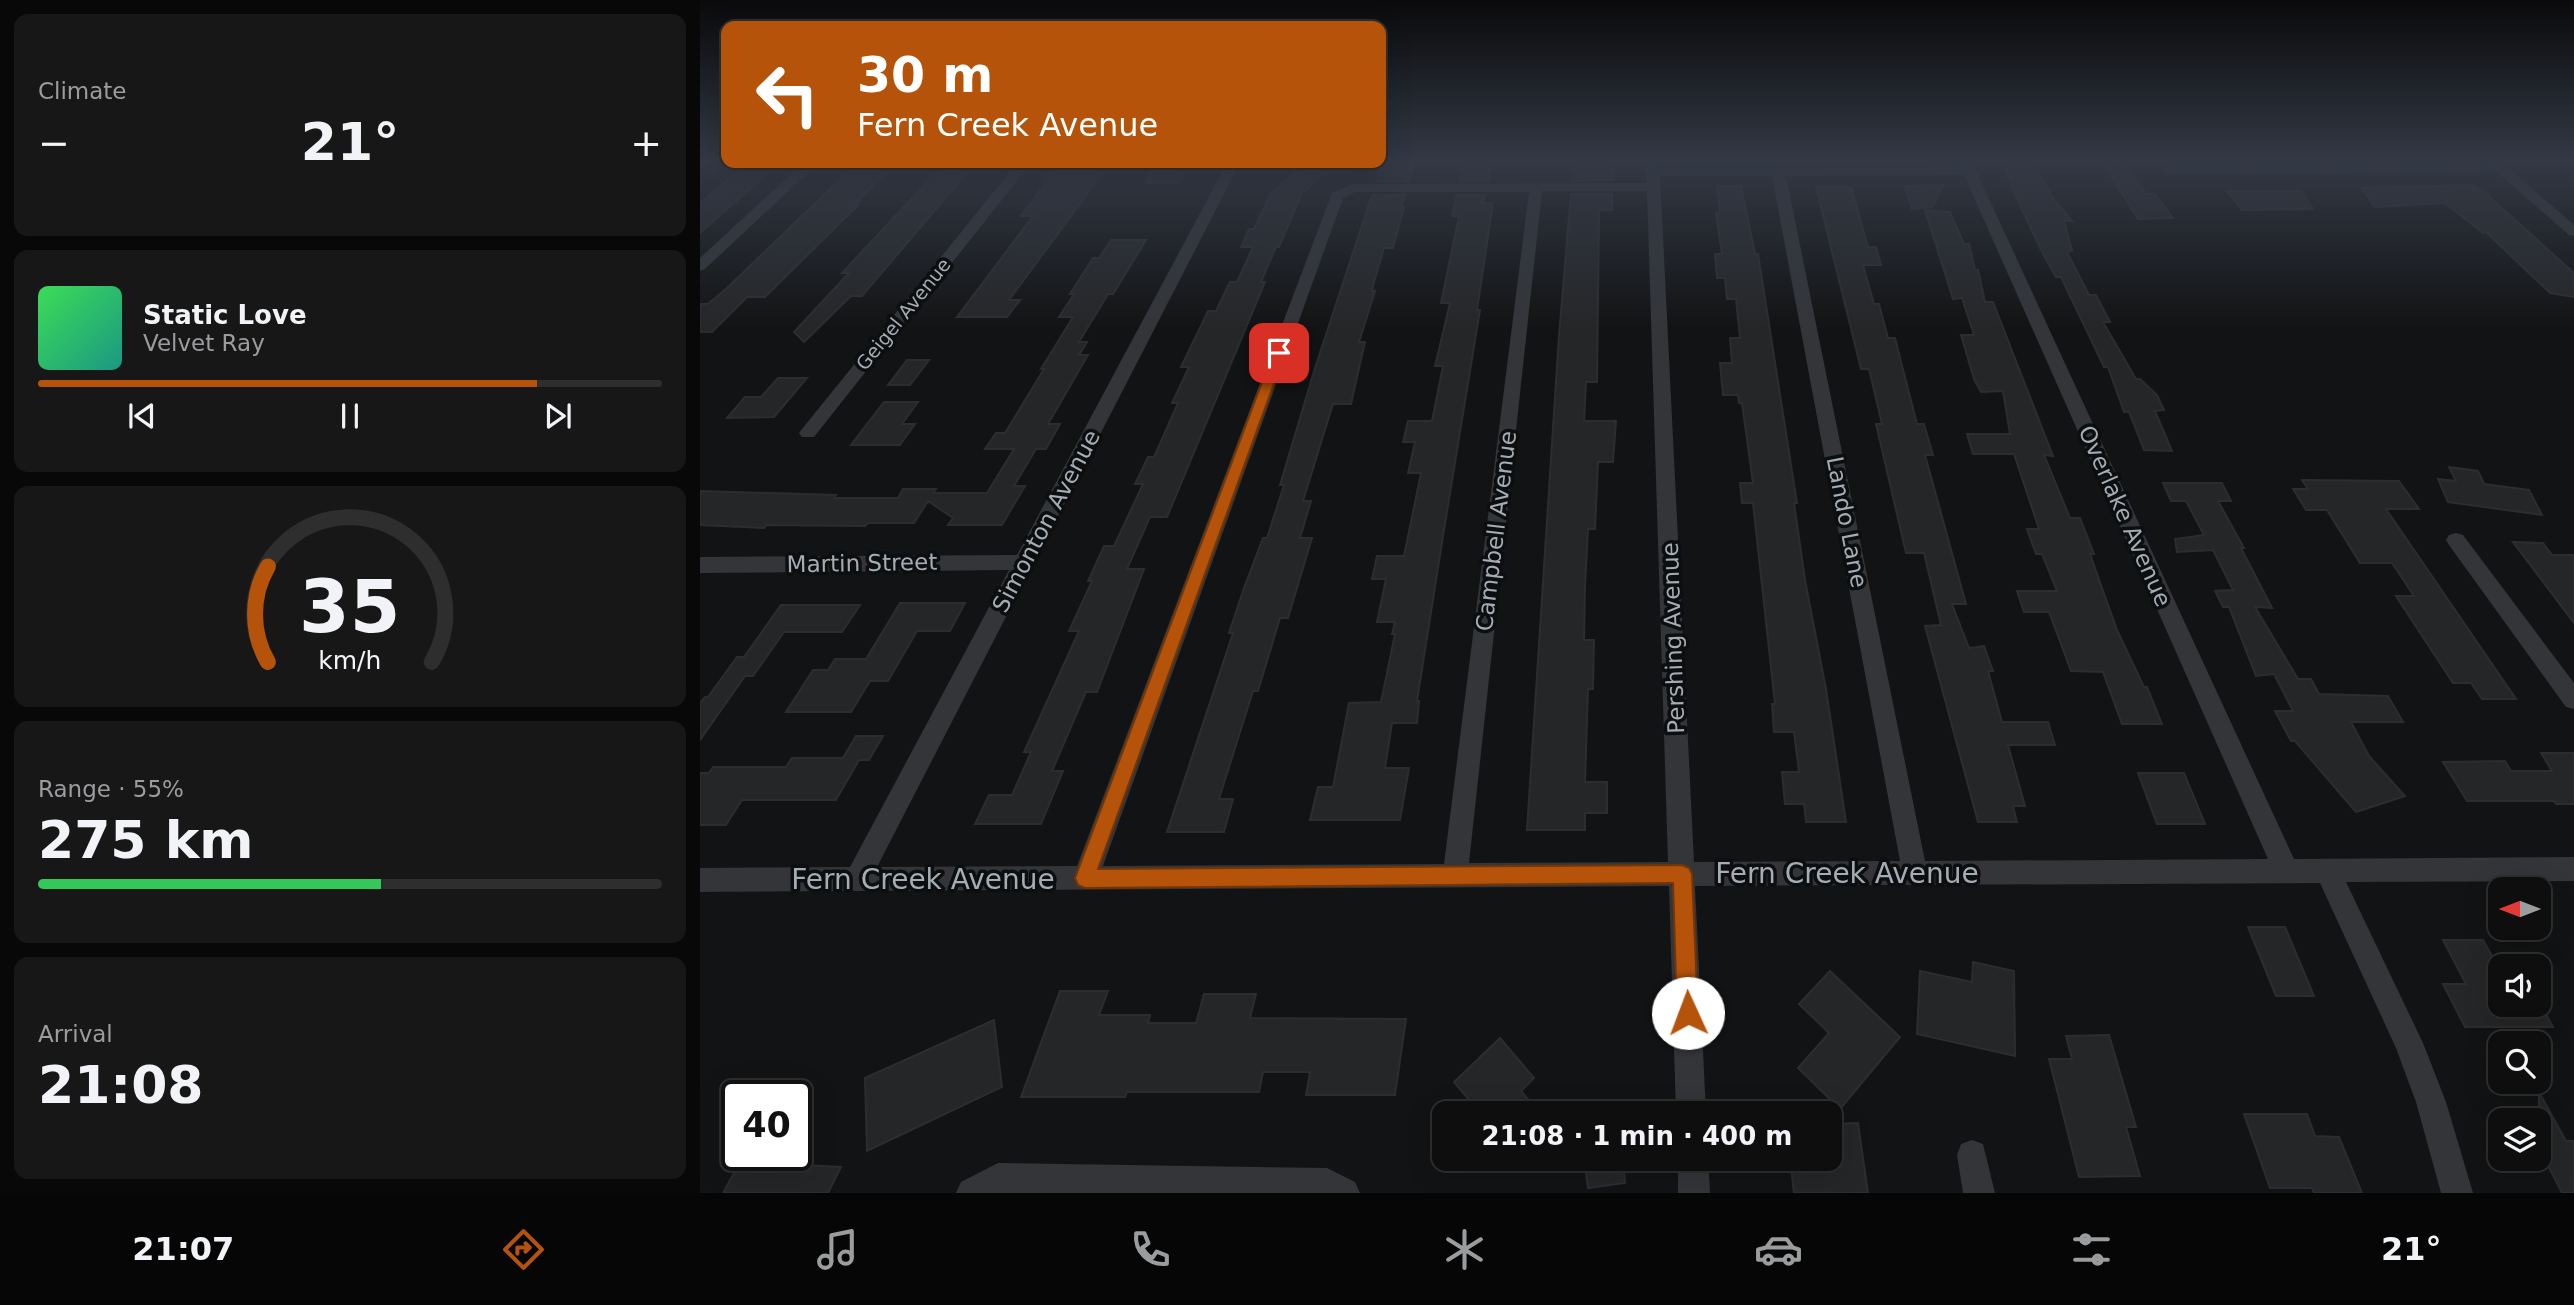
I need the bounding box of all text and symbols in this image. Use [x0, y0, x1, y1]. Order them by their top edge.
text: 30 m [857, 47, 993, 104]
icon: left [742, 49, 833, 140]
text: Climate [38, 78, 127, 104]
text: Fern Creek Avenue [857, 106, 1158, 144]
text: 21° [301, 112, 399, 172]
text: − [38, 121, 70, 165]
text: + [630, 121, 662, 165]
street label: Geigel Avenue [851, 254, 955, 374]
text: Static Love [143, 300, 307, 330]
pin [1249, 323, 1309, 383]
text: Velvet Ray [143, 330, 265, 356]
icon: arrive [1260, 334, 1298, 372]
icon: previous [123, 397, 161, 435]
icon: pause [331, 397, 369, 435]
icon: next [539, 397, 577, 435]
street label: Overlake Avenue [2073, 422, 2177, 610]
street label: Simonton Avenue [987, 426, 1105, 616]
street label: Campbell Avenue [1471, 429, 1521, 633]
street label: Lando Lane [1822, 454, 1872, 590]
street label: Pershing Avenue [1657, 542, 1689, 734]
street label: Martin Street [786, 549, 938, 577]
text: 35 [299, 565, 401, 650]
text: km/h [318, 646, 382, 675]
text: Range · 55% [38, 776, 184, 802]
text: 275 km [38, 810, 253, 870]
street label: Fern Creek Avenue [1715, 857, 1979, 890]
street label: Fern Creek Avenue [791, 863, 1055, 896]
north arrow [2488, 877, 2552, 940]
map controls [2488, 877, 2551, 1171]
button: sound [2488, 954, 2551, 1017]
position arrow [1651, 976, 1725, 1050]
text: Arrival [38, 1021, 113, 1047]
button: search [2488, 1031, 2551, 1094]
text: 21:08 [38, 1055, 204, 1115]
speed limit sign: 40 [721, 1080, 812, 1171]
button: layers [2488, 1108, 2551, 1171]
text: 21:08 · 1 min · 400 m [1482, 1121, 1792, 1151]
icon: directions [499, 1225, 548, 1274]
icon: music [813, 1225, 862, 1274]
icon: phone [1126, 1225, 1175, 1274]
icon: climate [1440, 1225, 1489, 1274]
icon: car [1754, 1225, 1803, 1274]
icon: filters [2067, 1225, 2116, 1274]
text: 21:07 [132, 1230, 234, 1268]
text: 21° [2381, 1230, 2442, 1268]

